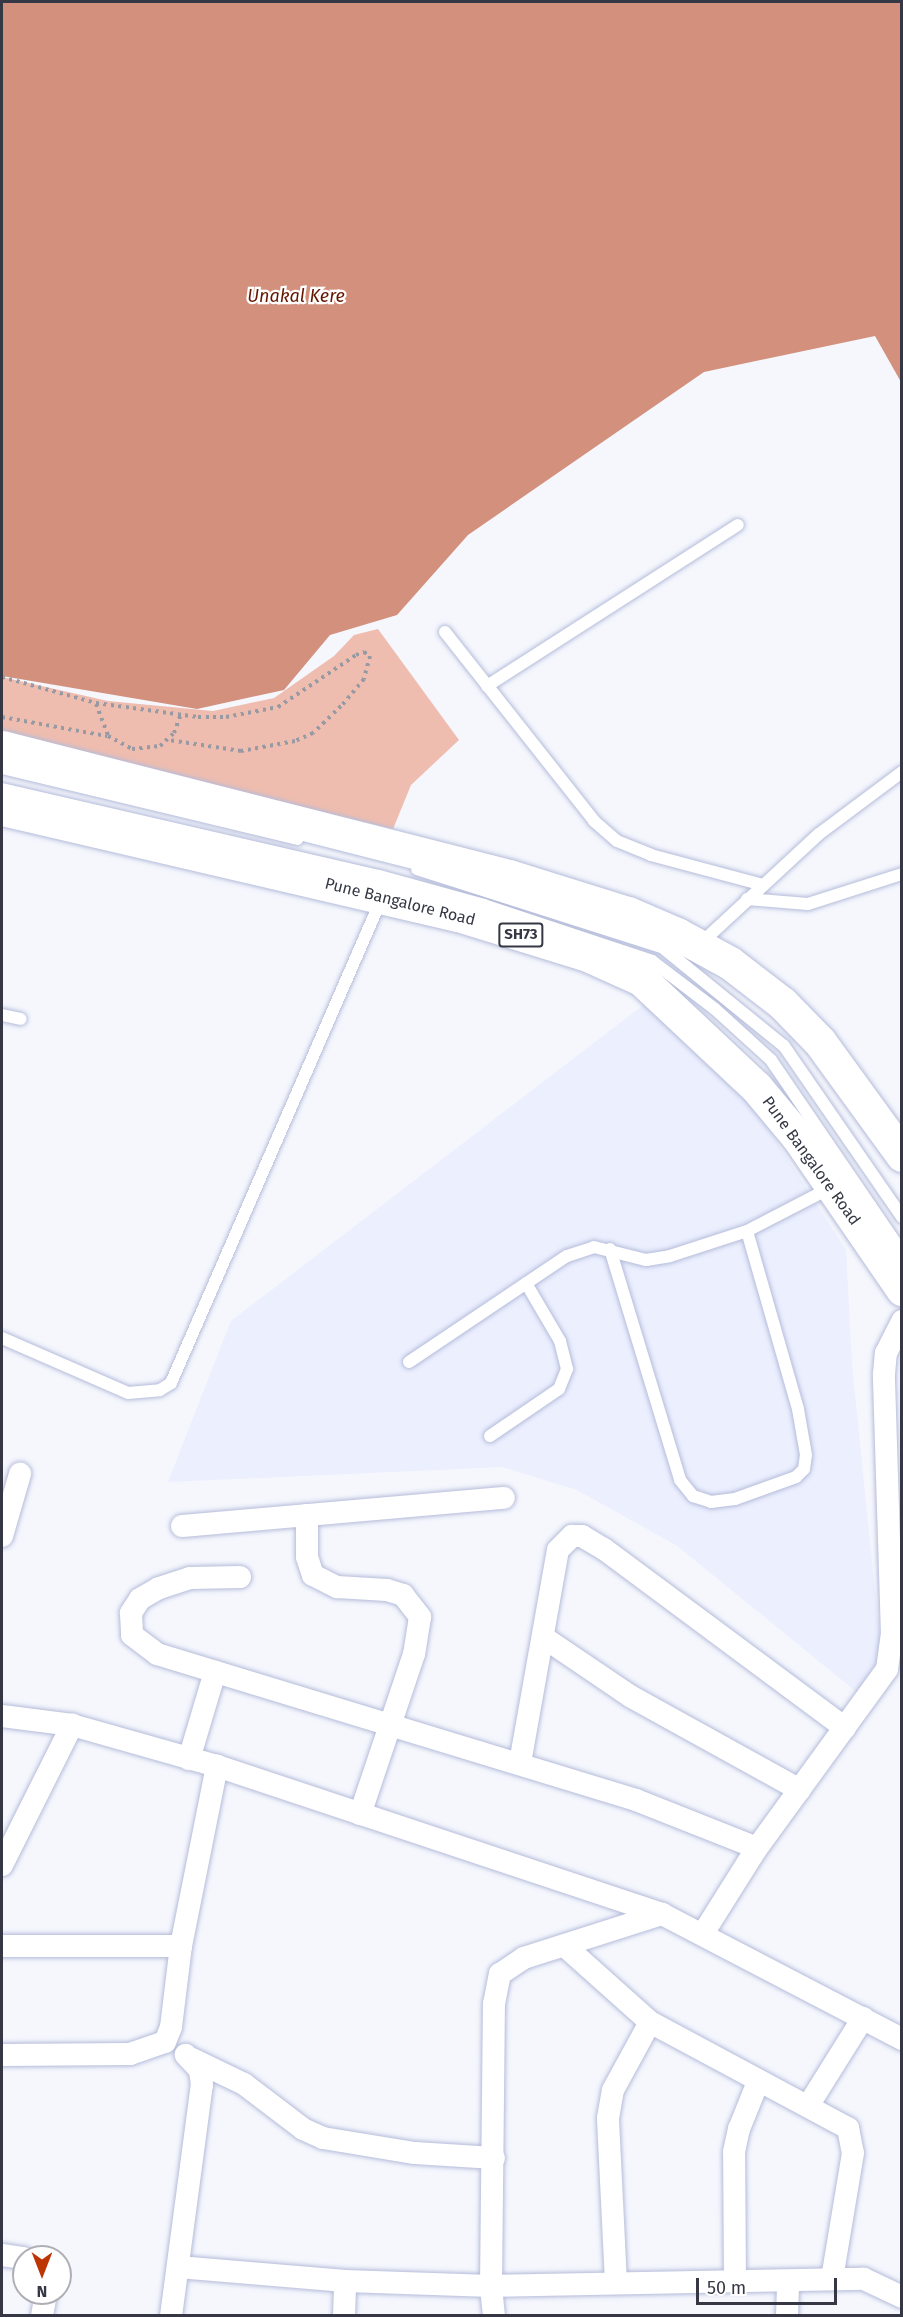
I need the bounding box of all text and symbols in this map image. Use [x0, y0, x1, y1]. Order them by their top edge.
water label: Unakal Kere [247, 285, 345, 307]
street label: Pune Bangalore Road [323, 874, 477, 930]
road number: SH73 [497, 923, 545, 947]
street label: Pune Bangalore Road [758, 1093, 864, 1229]
north arrow [12, 2245, 72, 2305]
scale bar [699, 2266, 840, 2304]
text: 50 m [707, 2277, 746, 2299]
text: N [37, 2282, 47, 2301]

